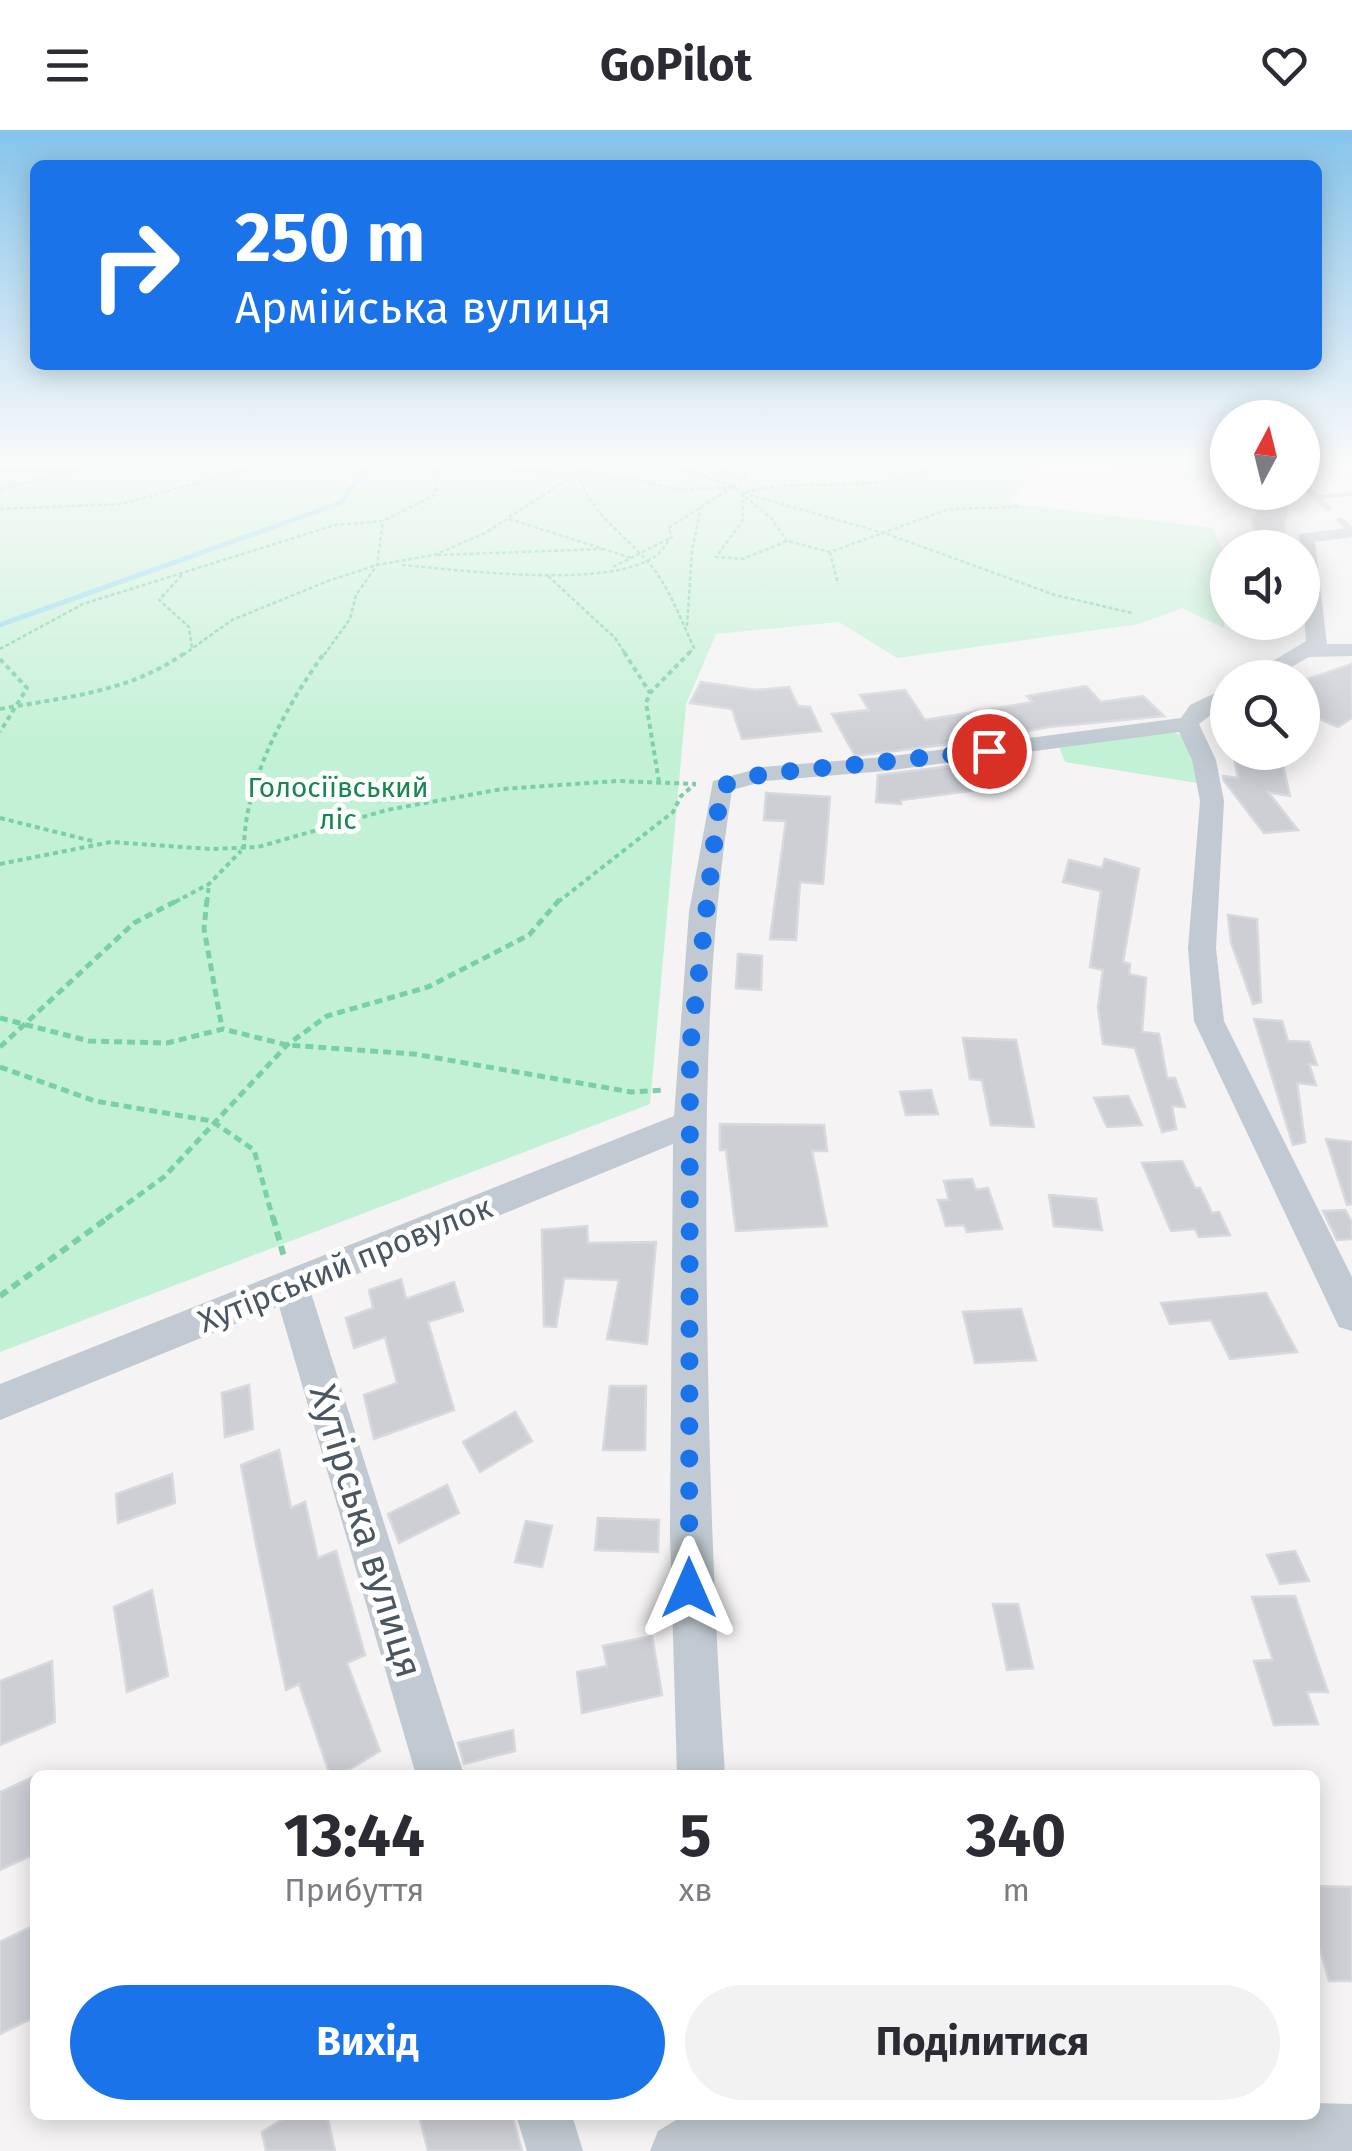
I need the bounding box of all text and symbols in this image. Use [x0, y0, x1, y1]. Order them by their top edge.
icon: menu [40, 38, 95, 93]
text: GoPilot [600, 38, 752, 92]
icon: heart [1257, 38, 1312, 93]
text: 250 m [235, 196, 425, 280]
icon: right [70, 200, 200, 330]
text: Армійська вулиця [235, 281, 612, 335]
north arrow [1210, 400, 1320, 510]
map controls [1210, 400, 1320, 770]
button: sound [1210, 530, 1320, 640]
button: search [1210, 660, 1320, 770]
pin [947, 709, 1032, 794]
icon: arrive [962, 724, 1017, 779]
park label: Голосіївський ліс [247, 771, 429, 836]
street label: Хутірський провулок [192, 1187, 498, 1340]
street label: Хутірська вулиця [300, 1379, 432, 1683]
position arrow [637, 1536, 741, 1640]
text: 13:44 [284, 1800, 425, 1872]
text: 5 [679, 1800, 712, 1872]
text: 340 [966, 1800, 1066, 1872]
text: Прибуття [284, 1871, 424, 1909]
text: хв [679, 1871, 712, 1909]
text: m [1002, 1871, 1030, 1909]
button: Вихід [70, 1985, 665, 2100]
button: Поділитися [685, 1985, 1280, 2100]

